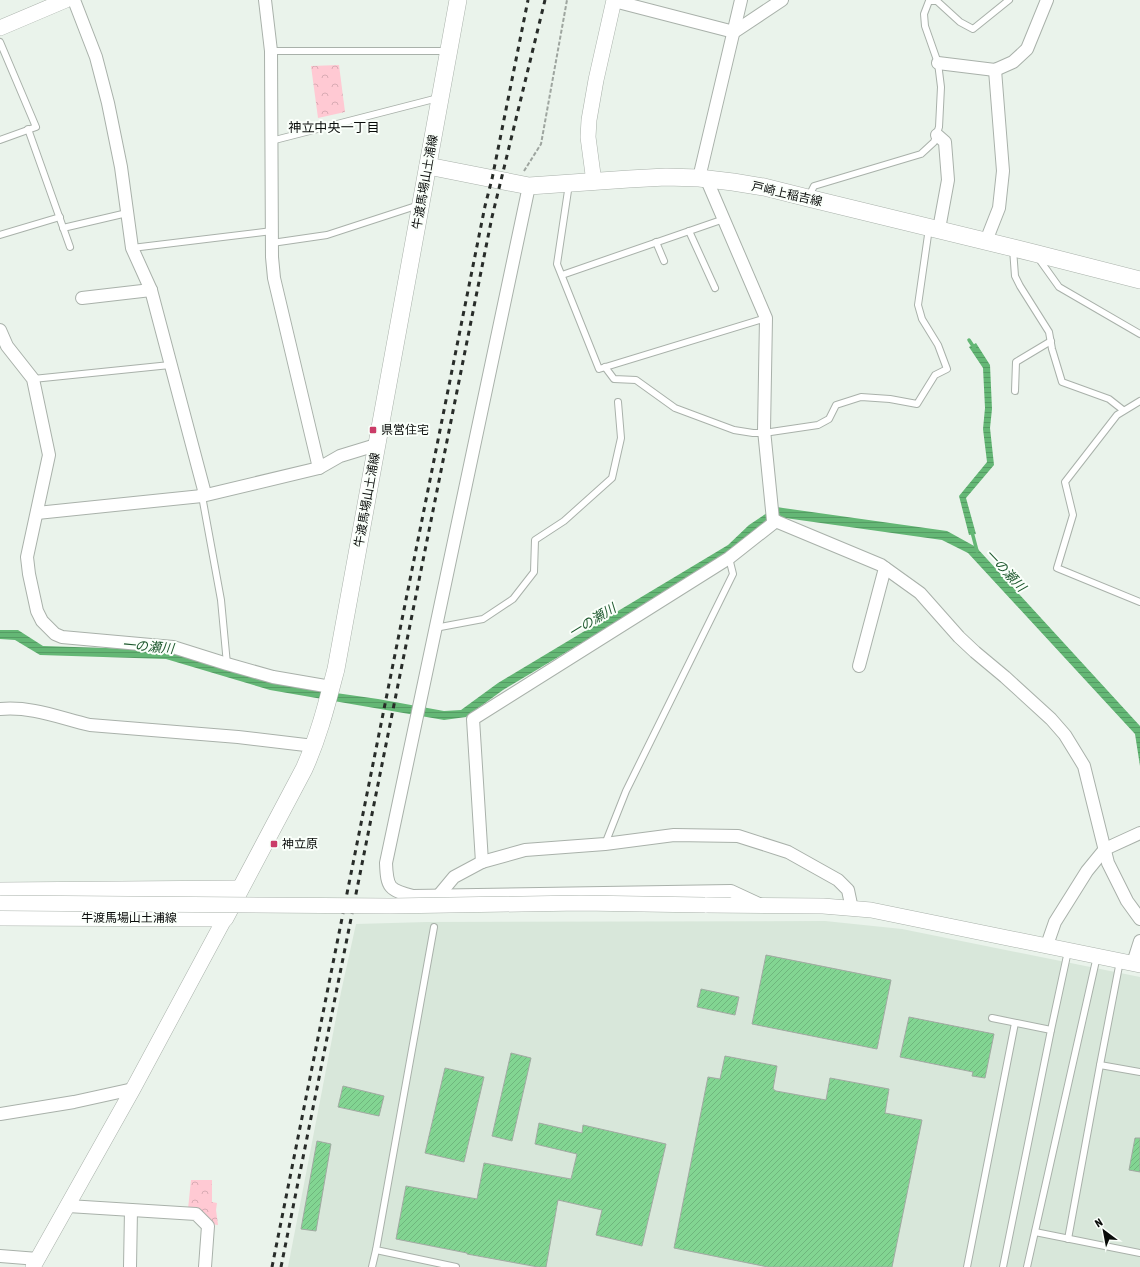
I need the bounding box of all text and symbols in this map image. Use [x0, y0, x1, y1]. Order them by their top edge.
district label: 神立中央一丁目 [288, 120, 380, 135]
street label: 牛渡馬場山土浦線 [410, 134, 440, 230]
street label: 戸崎上稲吉線 [750, 179, 824, 209]
place label: 県営住宅 [381, 423, 429, 437]
marker: 県営住宅 [368, 425, 378, 435]
street label: 牛渡馬場山土浦線 [352, 452, 382, 548]
water label: 一の瀬川 [982, 546, 1030, 596]
water label: 一の瀬川 [566, 600, 620, 640]
water label: 一の瀬川 [121, 637, 176, 656]
place label: 神立原 [282, 837, 318, 851]
marker: 神立原 [269, 839, 279, 849]
street label: 牛渡馬場山土浦線 [81, 911, 177, 925]
north arrow [1084, 1211, 1124, 1251]
text: N [1093, 1216, 1105, 1229]

